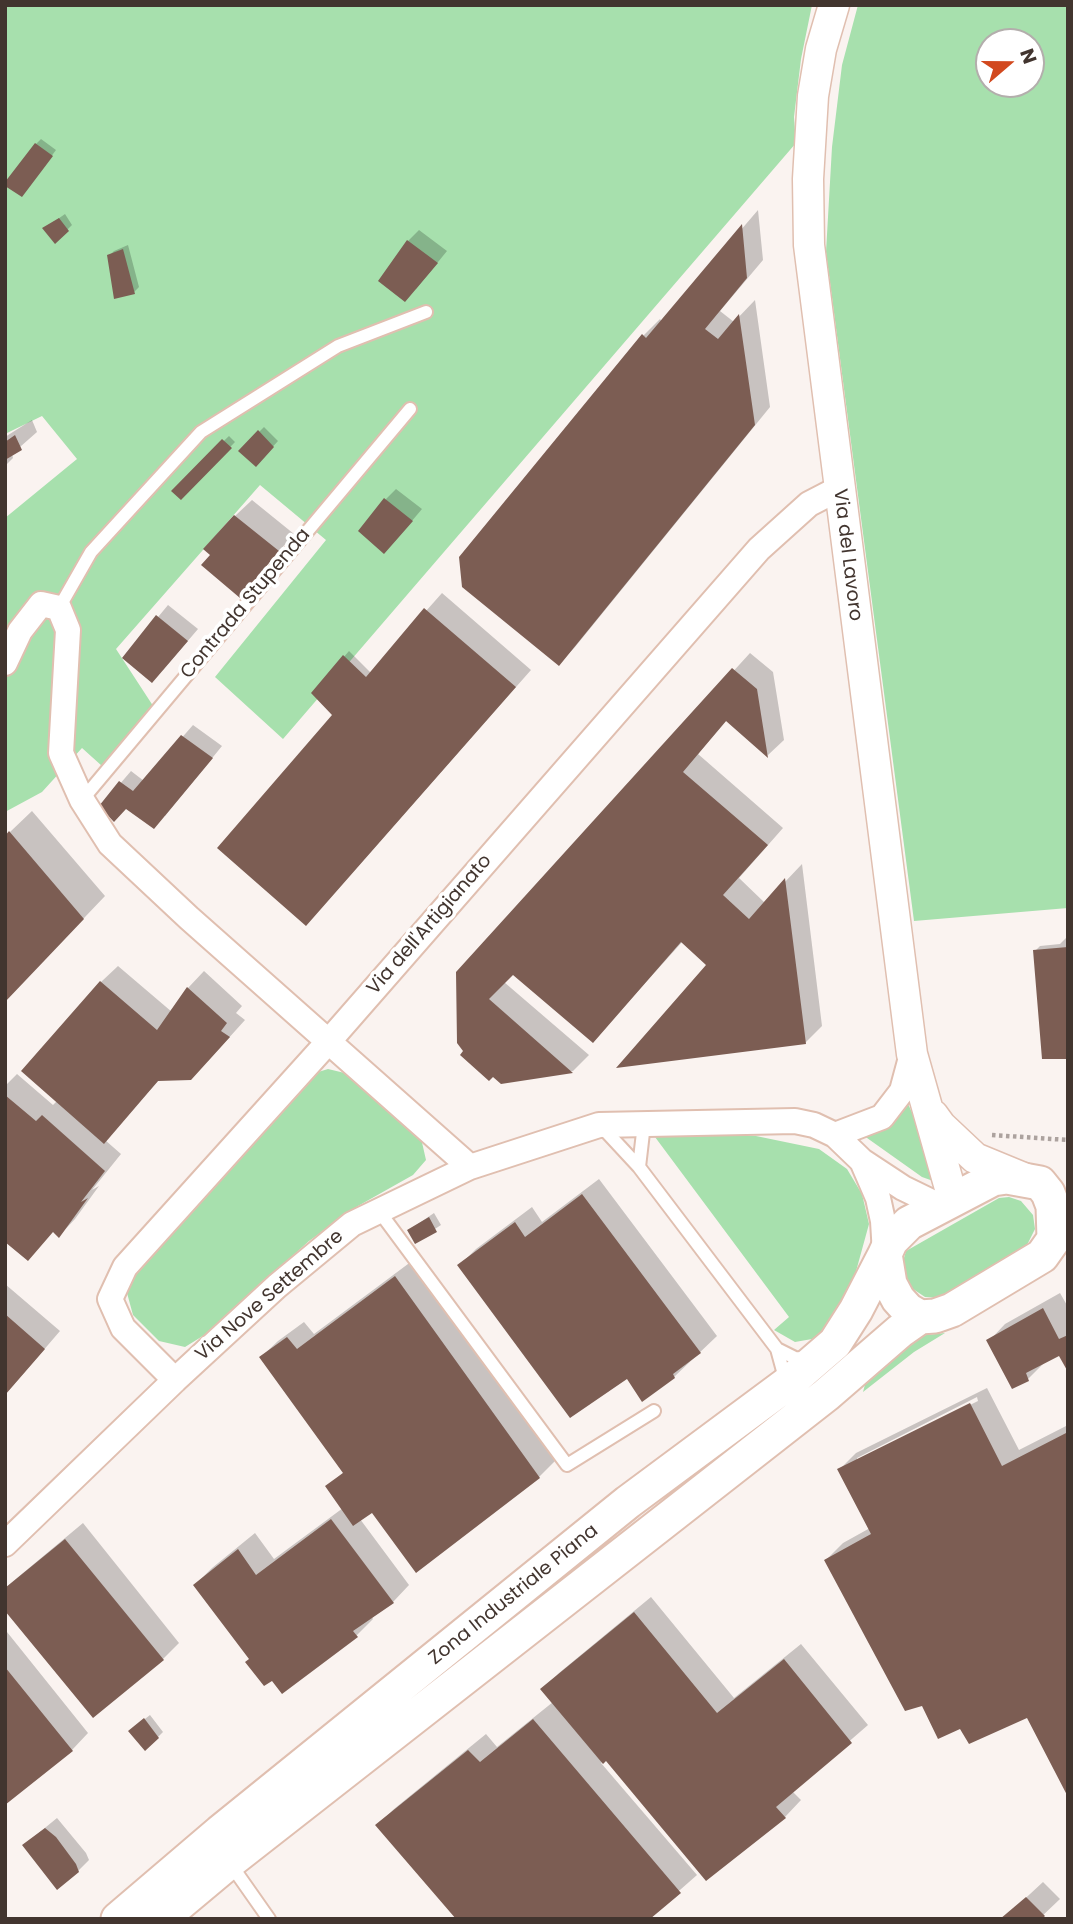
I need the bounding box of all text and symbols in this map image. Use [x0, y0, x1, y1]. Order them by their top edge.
north arrow [975, 28, 1045, 98]
text: N [1013, 45, 1043, 68]
street label: Via del Lavoro [828, 488, 866, 622]
street label: Contrada Stupenda [176, 524, 316, 684]
street label: Via dell'Artigianato [363, 850, 497, 1000]
street label: Via Nove Settembre [191, 1226, 349, 1366]
street label: Zona Industriale Piana [425, 1520, 603, 1670]

